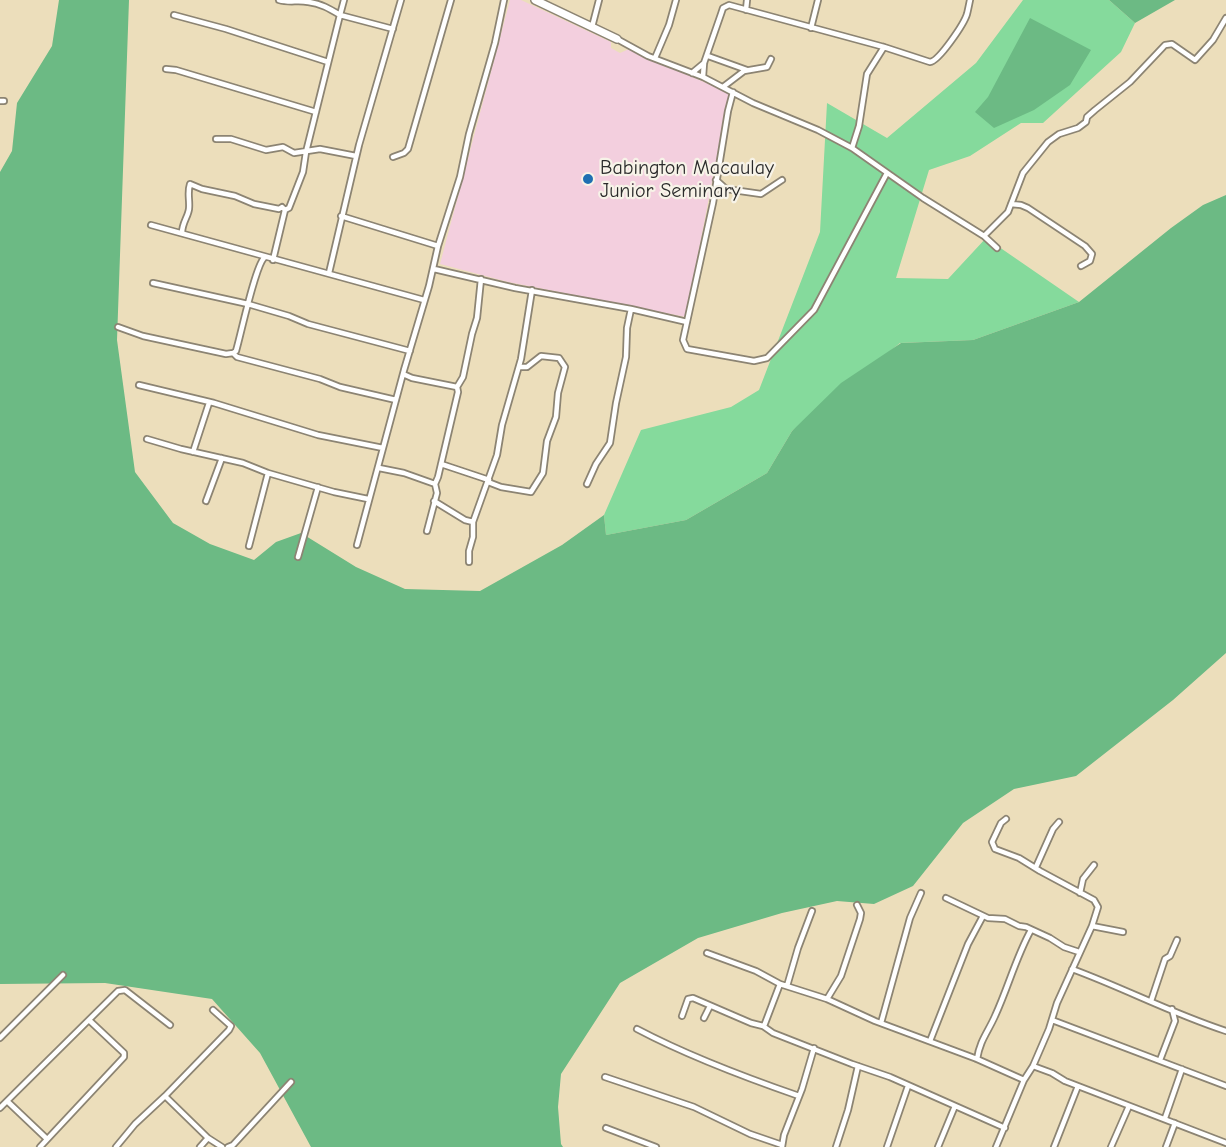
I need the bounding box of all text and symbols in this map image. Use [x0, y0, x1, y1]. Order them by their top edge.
place label: Babington Macaulay Junior Seminary [600, 156, 774, 203]
marker: Babington Macaulay Junior Seminary [581, 172, 595, 186]

